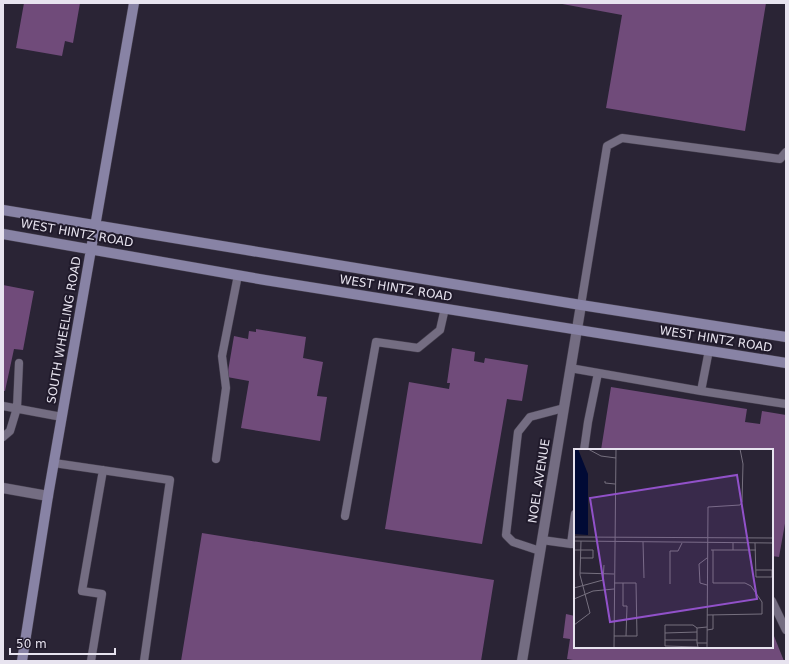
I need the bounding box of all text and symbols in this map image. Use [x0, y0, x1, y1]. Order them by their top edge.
street label: WEST HINTZ ROAD [20, 216, 134, 250]
street label: SOUTH WHEELING ROAD [44, 255, 84, 405]
street label: WEST HINTZ ROAD [339, 272, 453, 304]
street label: WEST HINTZ ROAD [659, 323, 773, 355]
street label: NOEL AVENUE [525, 438, 553, 524]
inset map [574, 449, 773, 648]
scale bar [10, 630, 115, 656]
text: 50 m [16, 637, 47, 651]

